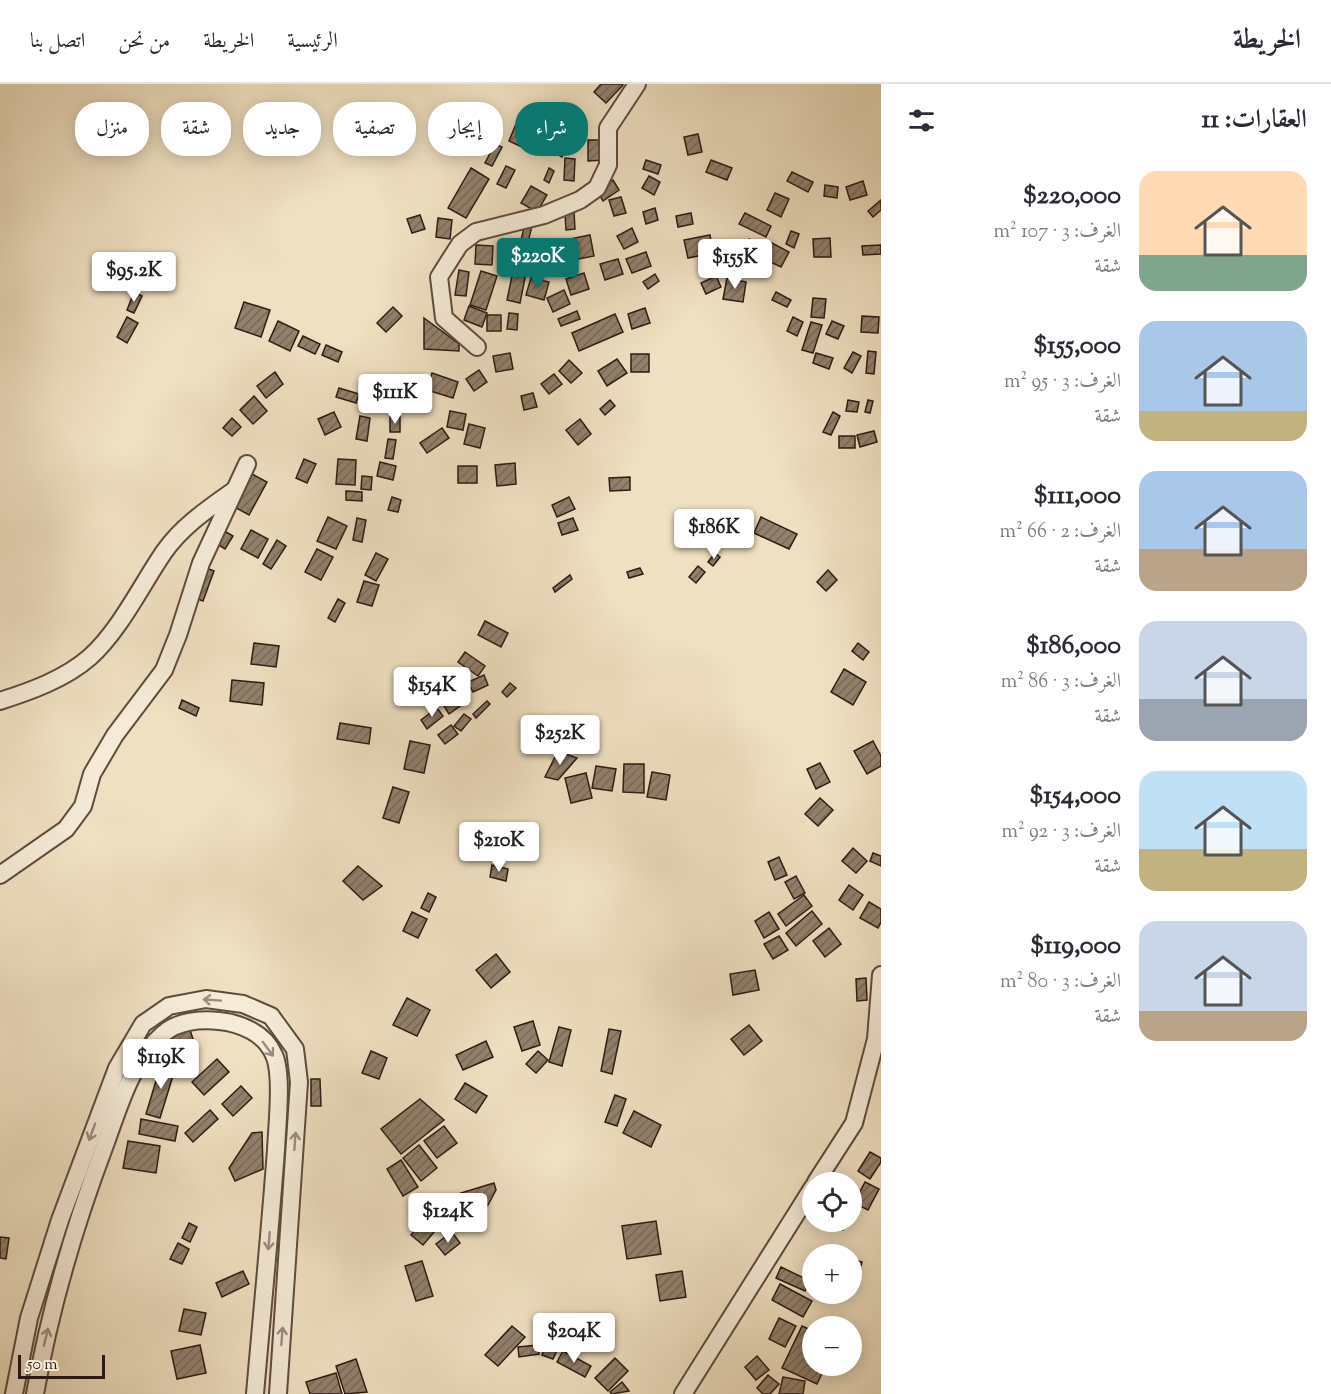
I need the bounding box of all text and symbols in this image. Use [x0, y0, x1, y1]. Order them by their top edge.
text: الخريطة [1233, 21, 1301, 61]
text: اتصل بنا [30, 27, 85, 57]
text: من نحن [118, 27, 170, 57]
text: الخريطة [203, 27, 254, 57]
text: الرئيسية [287, 27, 338, 57]
chip: منزل [75, 102, 149, 156]
chip: شقة [161, 102, 231, 156]
chip: جديد [243, 102, 321, 156]
chip: تصفية [333, 102, 416, 156]
chip: إيجار [428, 102, 503, 156]
chip: شراء [515, 102, 588, 156]
text: العقارات: 11 [1201, 102, 1307, 139]
icon: filters [905, 104, 938, 137]
text: $220,000 [1023, 178, 1121, 215]
icon: home [1187, 195, 1259, 267]
text: الغرف: 3 · 107 m² [993, 218, 1121, 247]
pin: $220K [496, 238, 580, 289]
pin: $155K [693, 239, 777, 290]
text: $220K [511, 243, 565, 272]
text: $155K [712, 244, 758, 273]
pin: $95.2K [85, 252, 183, 303]
text: شقة [1095, 253, 1121, 282]
text: $95.2K [106, 257, 162, 286]
text: $155,000 [1033, 328, 1121, 365]
icon: home [1187, 345, 1259, 417]
text: الغرف: 3 · 95 m² [1004, 368, 1121, 397]
pin: $111K [353, 374, 437, 425]
text: $111K [372, 379, 418, 408]
text: شقة [1095, 403, 1121, 432]
text: $111,000 [1034, 478, 1121, 515]
icon: home [1187, 495, 1259, 567]
pin: $186K [672, 509, 756, 560]
text: $186K [688, 514, 740, 543]
text: الغرف: 2 · 66 m² [999, 518, 1121, 547]
text: شقة [1095, 553, 1121, 582]
text: $186,000 [1026, 628, 1121, 665]
icon: home [1187, 645, 1259, 717]
pin: $154K [390, 667, 474, 718]
text: الغرف: 3 · 86 m² [1001, 668, 1121, 697]
text: $154K [408, 672, 456, 701]
text: شقة [1095, 703, 1121, 732]
pin: $252K [518, 715, 602, 766]
text: $252K [535, 720, 585, 749]
text: $154,000 [1029, 778, 1121, 815]
icon: home [1187, 795, 1259, 867]
text: الغرف: 3 · 92 m² [1002, 818, 1121, 847]
pin: $210K [457, 822, 541, 873]
text: $210K [473, 827, 525, 856]
text: شقة [1095, 853, 1121, 882]
text: $119,000 [1030, 928, 1121, 965]
icon: home [1187, 945, 1259, 1017]
text: الغرف: 3 · 80 m² [1000, 968, 1121, 997]
one-way arrow [203, 995, 223, 1006]
text: شقة [1095, 1003, 1121, 1032]
pin: $119K [119, 1039, 203, 1090]
one-way arrow [262, 1041, 275, 1057]
text: $119K [137, 1044, 185, 1073]
one-way arrow [86, 1122, 97, 1141]
one-way arrow [290, 1132, 301, 1152]
map controls [802, 1172, 862, 1376]
button: locate [802, 1172, 862, 1232]
pin: $124K [406, 1193, 490, 1244]
text: $124K [422, 1198, 474, 1227]
one-way arrow [263, 1231, 274, 1251]
button: + [802, 1244, 862, 1304]
pin: $204K [532, 1313, 616, 1364]
button: − [802, 1316, 862, 1376]
text: $204K [547, 1318, 601, 1347]
one-way arrow [277, 1326, 288, 1346]
one-way arrow [40, 1327, 52, 1346]
scale bar [18, 1352, 105, 1380]
text: 50 m [27, 1354, 58, 1377]

